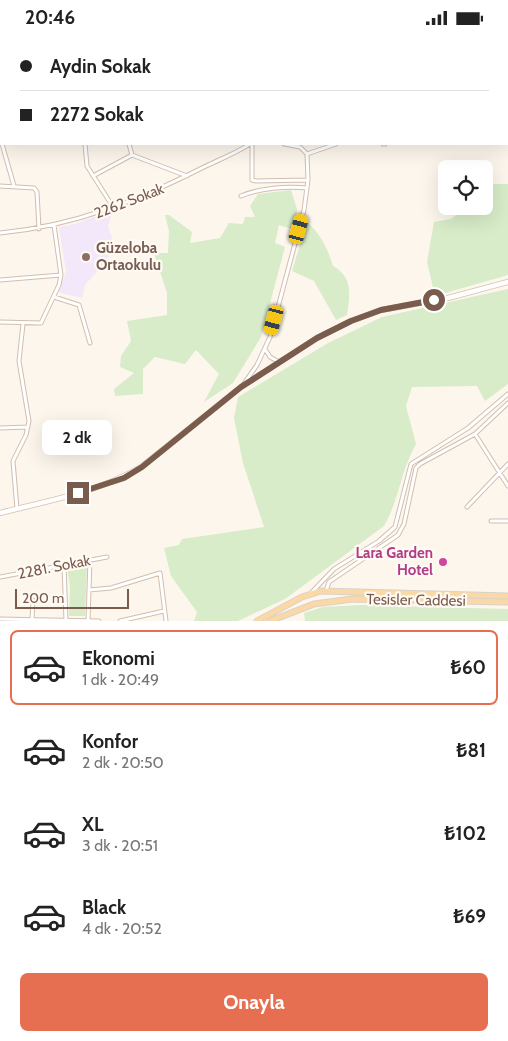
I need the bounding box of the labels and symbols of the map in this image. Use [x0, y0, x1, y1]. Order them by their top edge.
street label: 2262 Sokak [92, 179, 167, 222]
car [287, 213, 310, 245]
place label: Güzeloba Ortaokulu [96, 239, 161, 274]
marker: Güzeloba Ortaokulu [80, 251, 92, 263]
route start [423, 289, 445, 311]
car [262, 304, 285, 336]
callout: 2 dk [43, 421, 113, 455]
route end [67, 482, 89, 504]
place label: Lara Garden Hotel [356, 544, 433, 579]
street label: 2281. Sokak [16, 551, 92, 583]
marker: Lara Garden Hotel [437, 556, 449, 568]
scale bar [15, 586, 129, 609]
street label: Tesisler Caddesi [366, 590, 466, 610]

